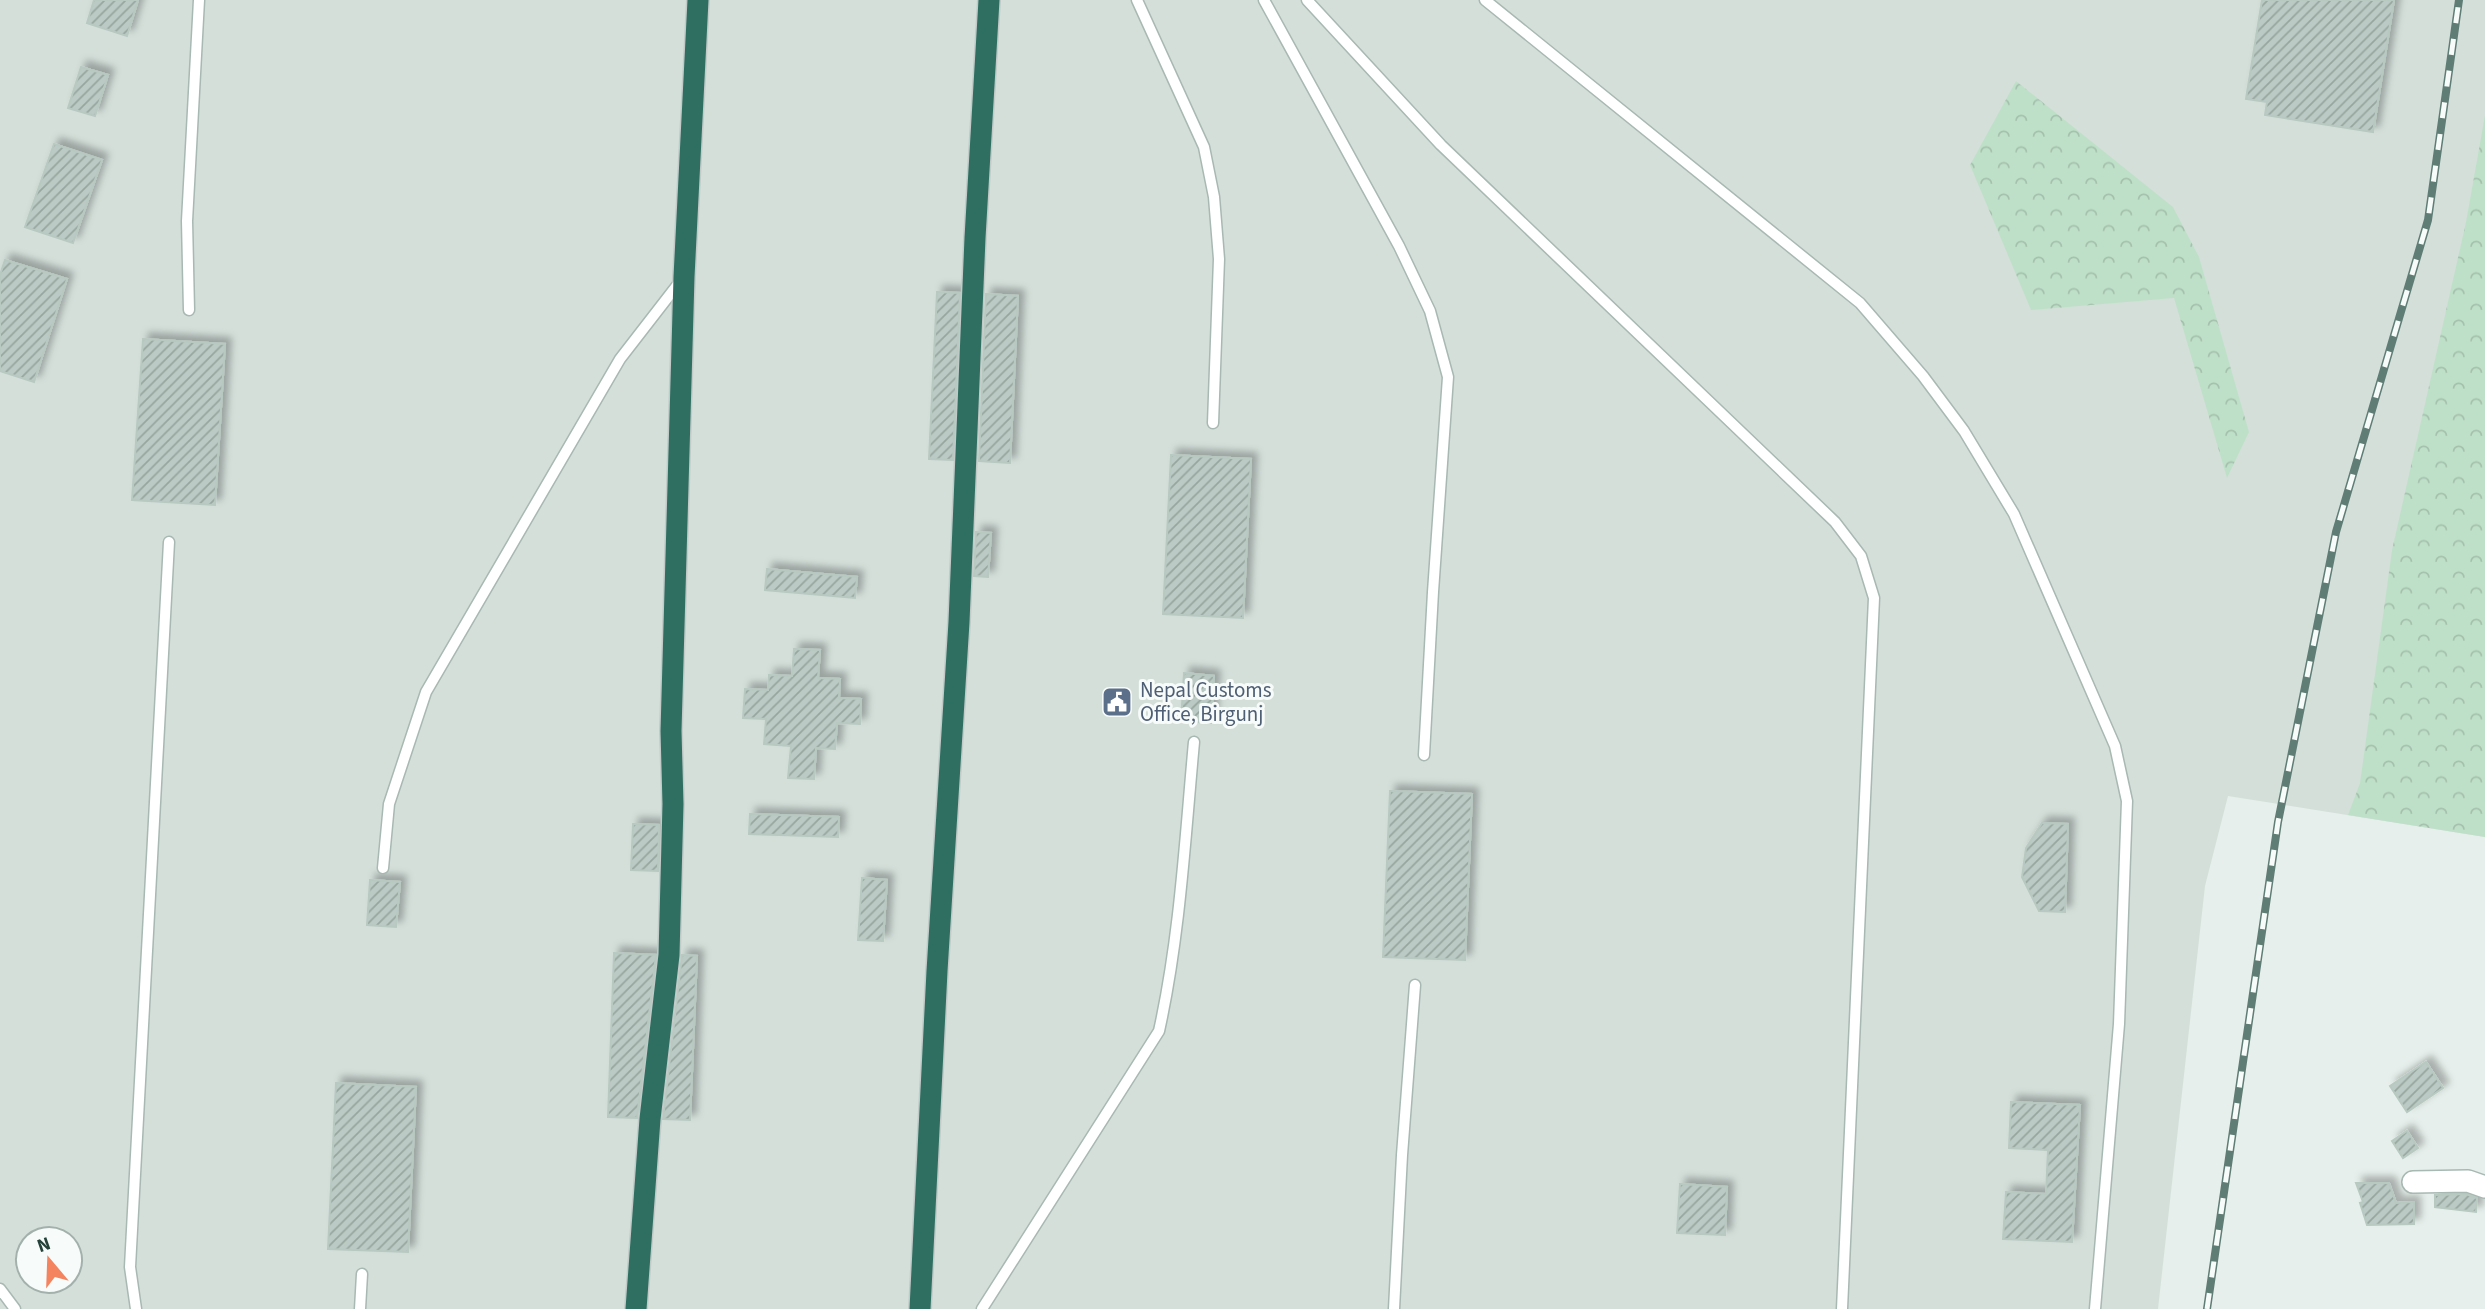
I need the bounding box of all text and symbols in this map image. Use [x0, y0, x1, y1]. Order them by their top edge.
place label: Nepal Customs Office, Birgunj [1140, 675, 1272, 729]
public building icon: Nepal Customs Office, Birgunj [1100, 685, 1134, 719]
north arrow [14, 1225, 84, 1295]
text: N [34, 1231, 54, 1260]

